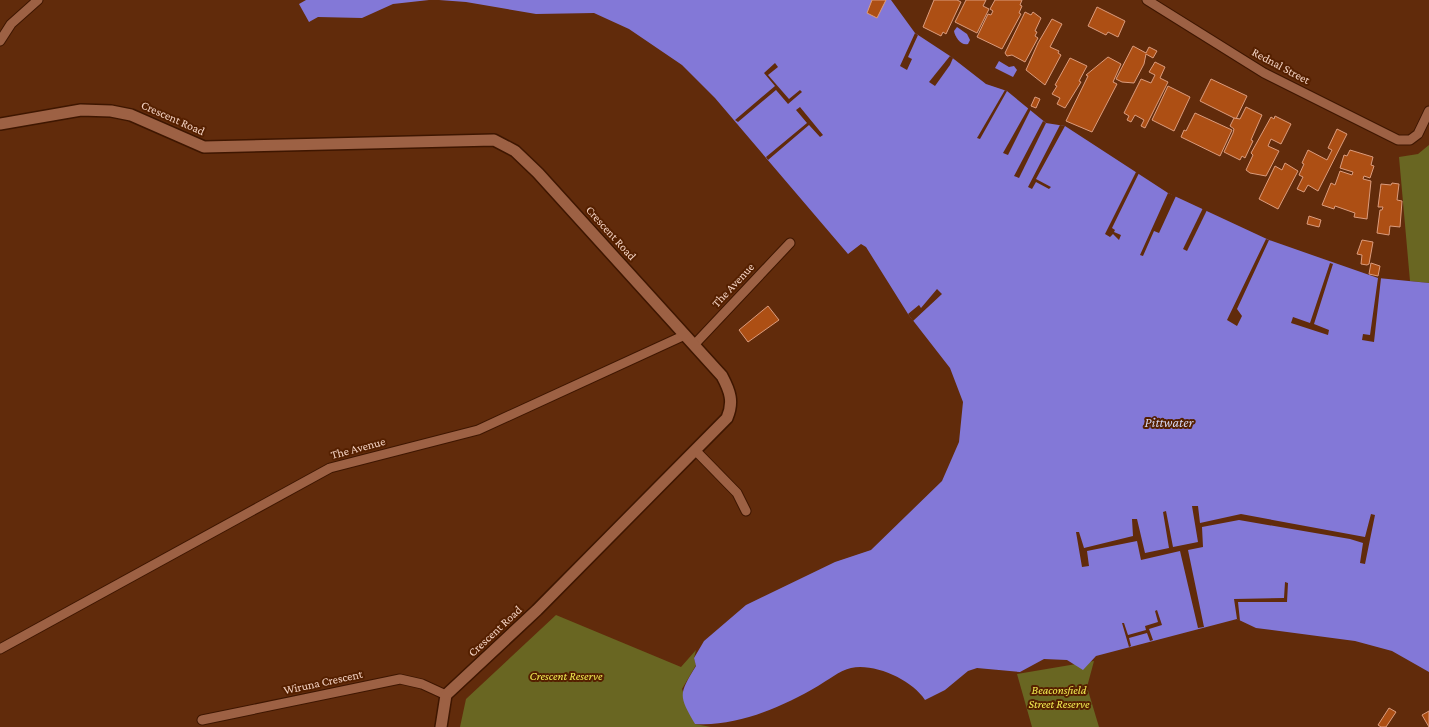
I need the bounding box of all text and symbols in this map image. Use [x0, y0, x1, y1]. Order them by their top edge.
street label: Rednal Street [1250, 45, 1313, 88]
street label: Crescent Road [139, 98, 208, 139]
street label: Crescent Road [583, 203, 639, 264]
street label: The Avenue [709, 260, 757, 310]
water label: Pittwater [1145, 414, 1195, 430]
street label: The Avenue [329, 434, 387, 462]
street label: Crescent Road [465, 602, 525, 659]
street label: Wiruna Crescent [282, 667, 365, 697]
park label: Crescent Reserve [529, 669, 603, 683]
park label: Beaconsfield Street Reserve [1028, 683, 1090, 711]

